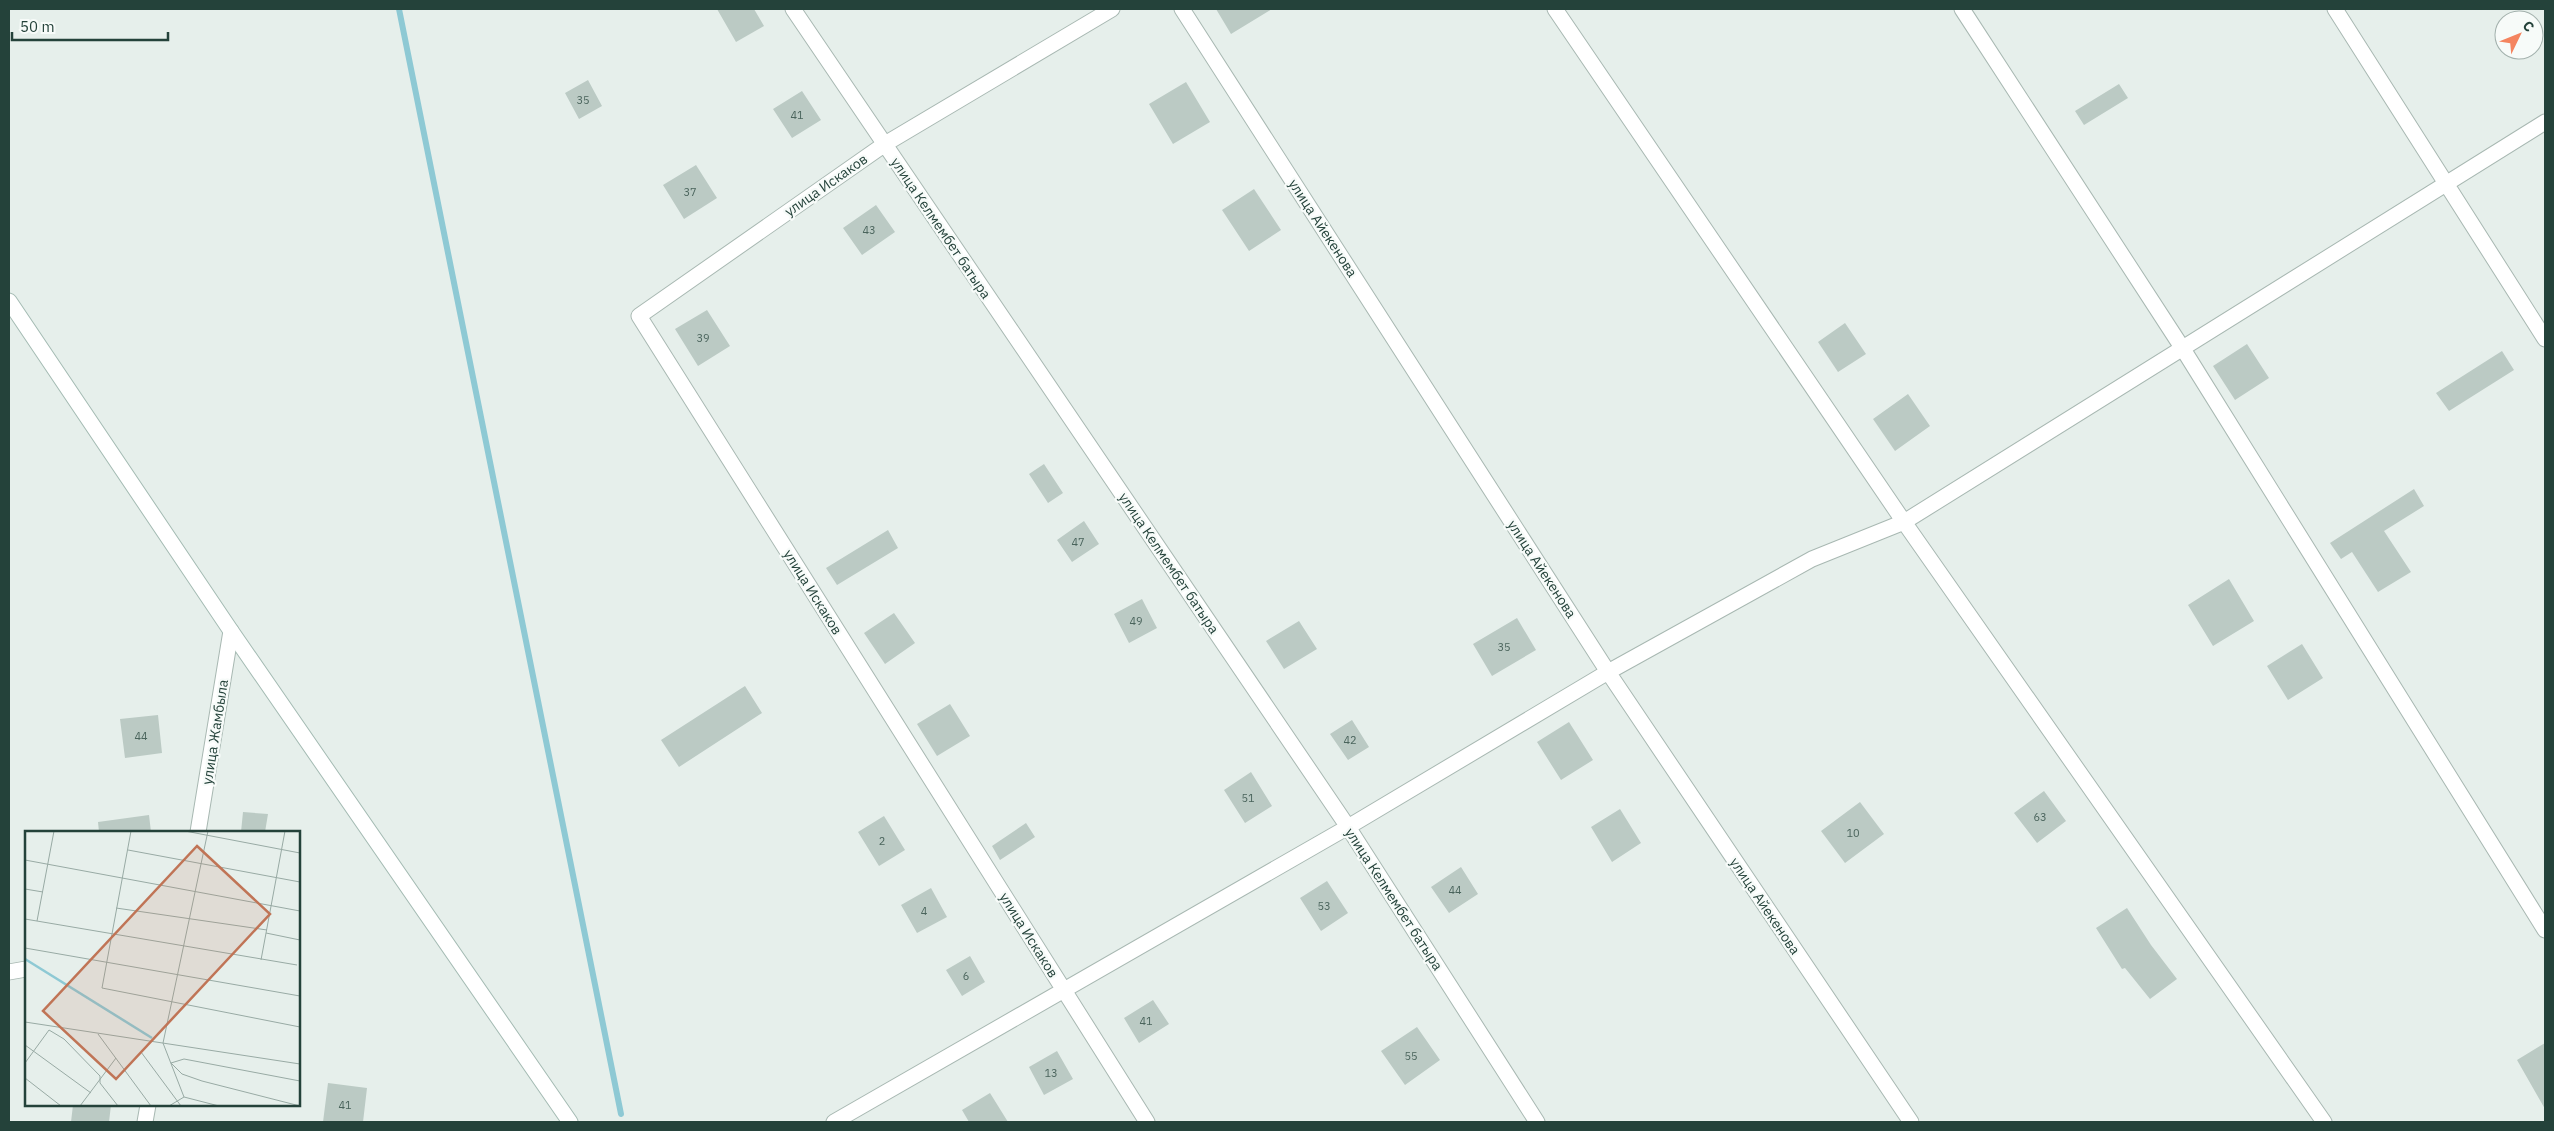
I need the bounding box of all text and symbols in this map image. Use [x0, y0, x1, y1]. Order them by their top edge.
scale bar [12, 10, 169, 42]
north arrow [2494, 10, 2544, 60]
text: 50 m [20, 17, 55, 36]
text: С [2519, 17, 2538, 36]
house number: 35 [576, 93, 590, 107]
house number: 41 [790, 108, 804, 122]
street label: улица Искаков [781, 150, 871, 220]
street label: улица Келмембет батыра [887, 154, 995, 302]
street label: улица Айекенова [1285, 176, 1362, 281]
house number: 37 [683, 185, 697, 199]
house number: 43 [862, 223, 876, 237]
house number: 39 [696, 331, 710, 345]
street label: улица Келмембет батыра [1115, 489, 1223, 637]
street label: улица Айекенова [1504, 517, 1581, 622]
house number: 47 [1071, 535, 1085, 549]
street label: улица Искаков [780, 546, 846, 638]
house number: 49 [1129, 614, 1143, 628]
house number: 35 [1497, 640, 1511, 654]
street label: улица Жамбыла [198, 678, 232, 786]
house number: 44 [134, 729, 148, 743]
house number: 42 [1343, 733, 1357, 747]
house number: 51 [1241, 791, 1255, 805]
house number: 63 [2033, 810, 2047, 824]
street label: улица Келмембет батыра [1341, 824, 1447, 974]
house number: 10 [1846, 826, 1860, 840]
inset map [25, 831, 300, 1106]
house number: 2 [879, 834, 885, 848]
street label: улица Айекенова [1726, 854, 1804, 958]
house number: 44 [1448, 883, 1462, 897]
street label: улица Искаков [996, 889, 1062, 981]
house number: 53 [1317, 899, 1331, 913]
house number: 4 [921, 904, 928, 918]
house number: 6 [963, 969, 969, 983]
house number: 41 [1139, 1014, 1153, 1028]
house number: 55 [1404, 1049, 1418, 1063]
house number: 13 [1044, 1066, 1058, 1080]
house number: 41 [338, 1098, 352, 1112]

